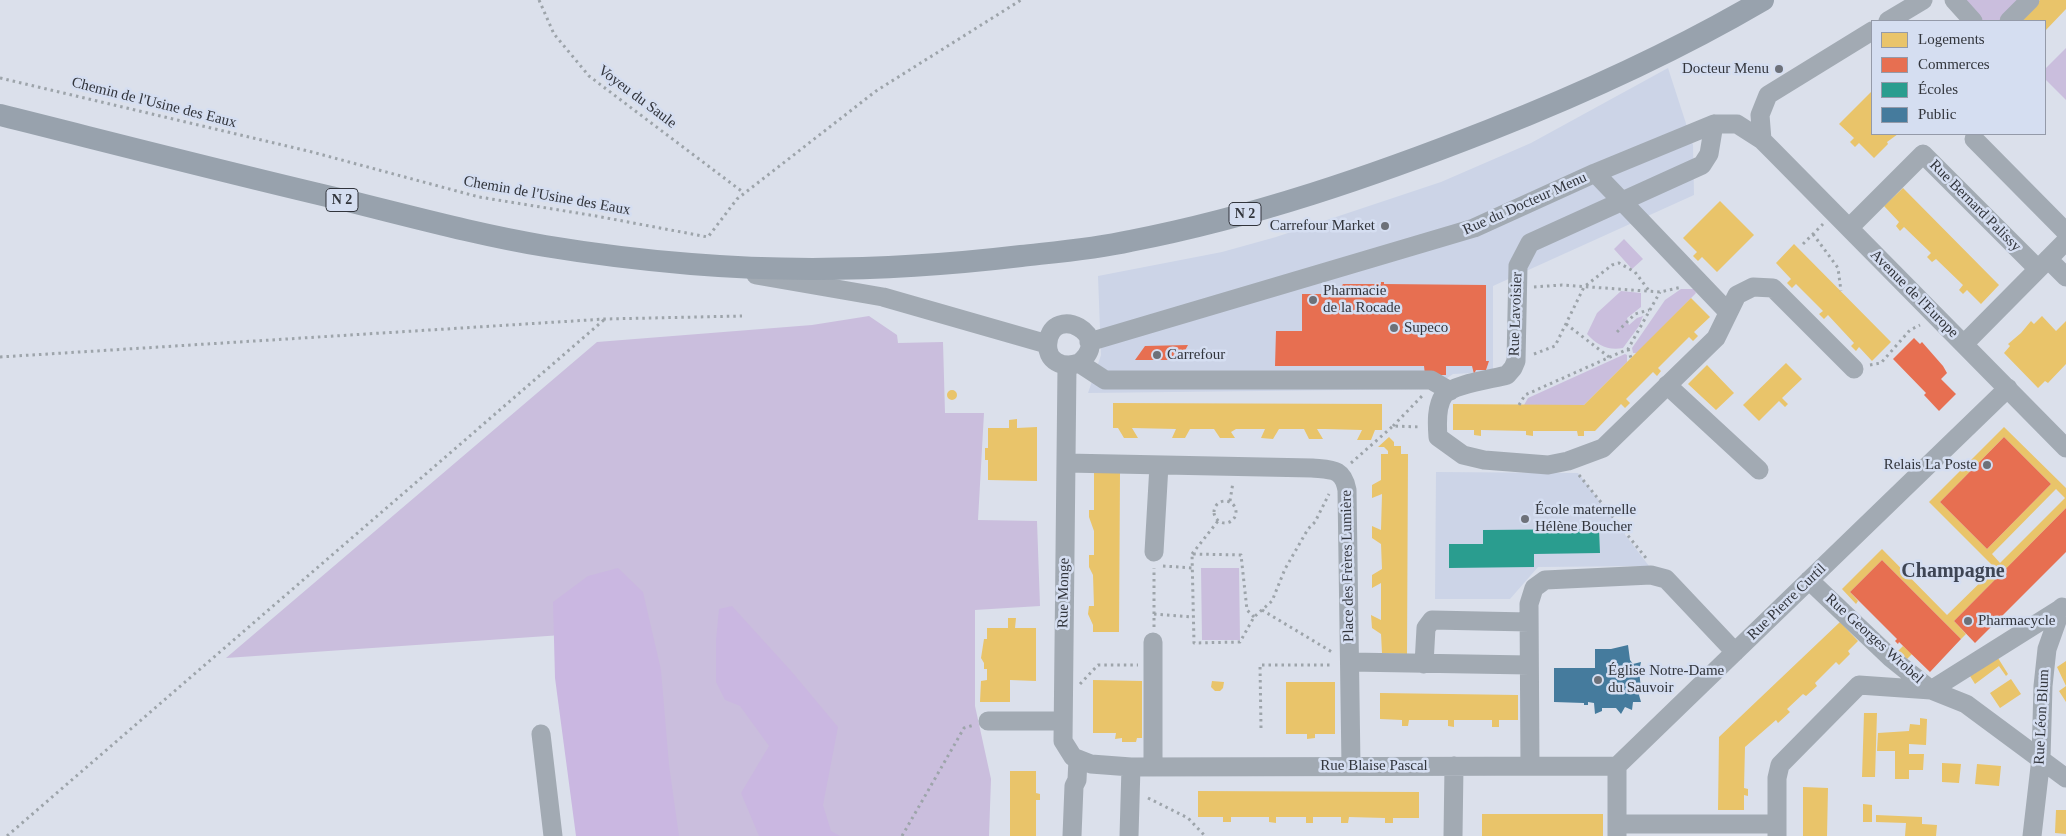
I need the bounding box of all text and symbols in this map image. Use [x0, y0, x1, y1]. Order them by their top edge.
legend [1871, 20, 2046, 135]
text: Logements [1918, 31, 1985, 47]
text: Commerces [1918, 56, 1990, 72]
place label: Docteur Menu [1682, 60, 1769, 78]
street label: Voyeu du Saule [594, 62, 680, 132]
marker: Docteur Menu [1773, 63, 1785, 75]
street label: Chemin de l'Usine des Eaux [70, 74, 238, 132]
text: Écoles [1918, 81, 1958, 97]
text: Public [1918, 106, 1956, 122]
street label: Rue Bernard Palissy [1925, 156, 2025, 256]
street label: Rue du Docteur Menu [1460, 169, 1590, 239]
street label: Chemin de l'Usine des Eaux [462, 172, 632, 220]
road number: N 2 [326, 188, 358, 212]
road number: N 2 [1229, 202, 1261, 225]
place label: Carrefour Market [1270, 217, 1375, 235]
marker: Carrefour Market [1379, 220, 1391, 232]
street label: Avenue de l'Europe [1866, 246, 1962, 342]
street label: Rue Lavoisier [1506, 271, 1526, 357]
place label: Pharmacie de la Rocade [1323, 282, 1400, 317]
marker: Pharmacie de la Rocade [1307, 294, 1319, 306]
place label: Supeco [1404, 319, 1448, 337]
marker: Supeco [1388, 322, 1400, 334]
place label: Carrefour [1167, 346, 1225, 364]
marker: Carrefour [1151, 349, 1163, 361]
place label: Relais La Poste [1884, 456, 1977, 474]
marker: Relais La Poste [1981, 459, 1993, 471]
street label: Place des Frères Lumière [1338, 490, 1358, 642]
place label: École maternelle Hélène Boucher [1535, 501, 1636, 536]
marker: École maternelle Hélène Boucher [1519, 513, 1531, 525]
street label: Rue Monge [1054, 558, 1074, 628]
street label: Rue Pierre Curtil [1744, 560, 1830, 644]
district label: Champagne [1901, 560, 2005, 584]
street label: Rue Georges Wrobel [1821, 590, 1927, 688]
place label: Pharmacycle [1978, 612, 2055, 630]
marker: Pharmacycle [1962, 615, 1974, 627]
place label: Église Notre-Dame du Sauvoir [1608, 662, 1724, 697]
street label: Rue Léon Blum [2031, 669, 2053, 765]
marker: Église Notre-Dame du Sauvoir [1592, 674, 1604, 686]
street label: Rue Blaise Pascal [1320, 757, 1428, 775]

